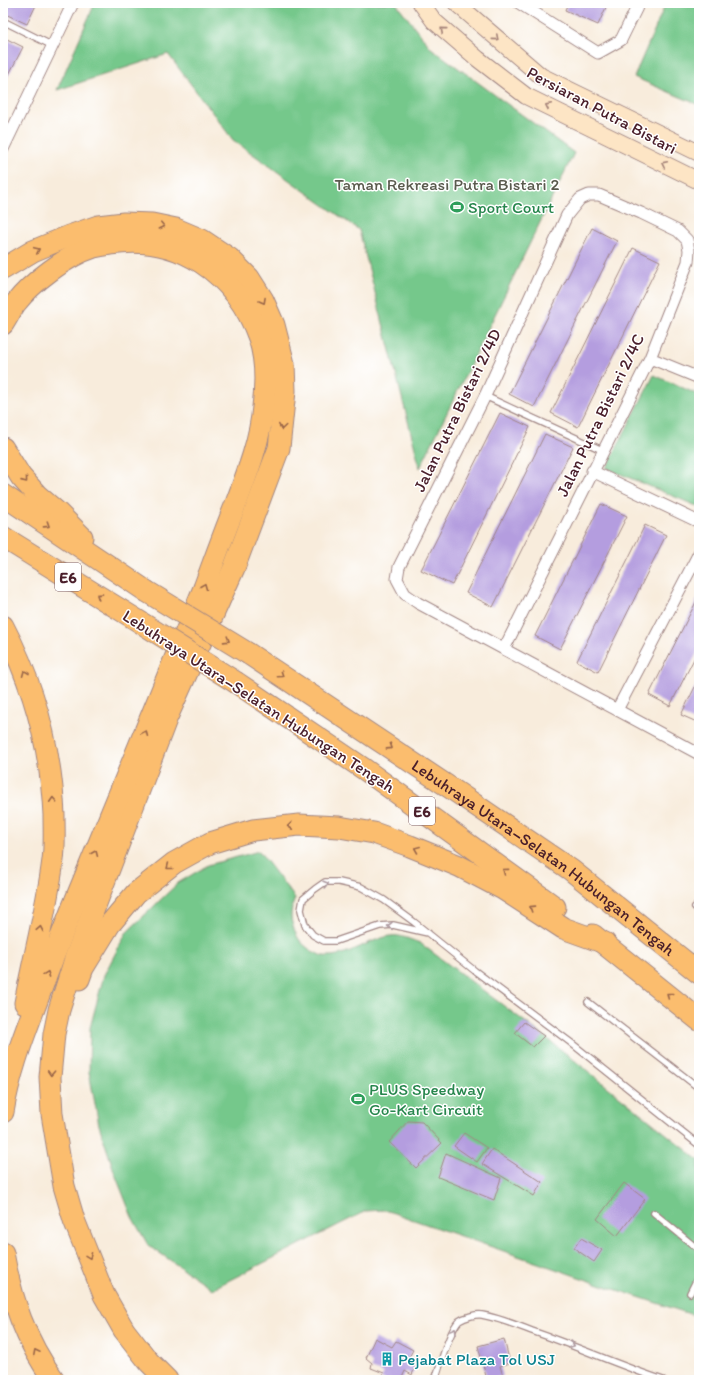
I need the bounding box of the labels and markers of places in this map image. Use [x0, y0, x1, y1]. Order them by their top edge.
place label: Sport Court [468, 197, 555, 217]
sports icon: Sport Court [449, 199, 465, 215]
place label: PLUS Speedway Go-Kart Circuit [369, 1079, 484, 1119]
sports icon: PLUS Speedway Go-Kart Circuit [350, 1091, 366, 1107]
place label: Pejabat Plaza Tol USJ [398, 1349, 555, 1369]
building icon: Pejabat Plaza Tol USJ [379, 1351, 395, 1367]

